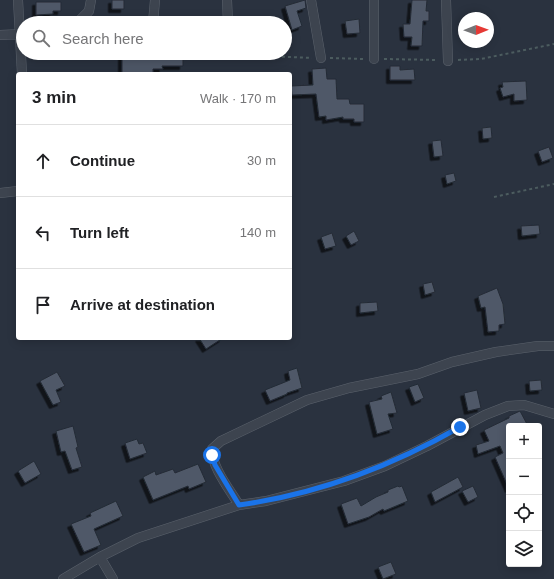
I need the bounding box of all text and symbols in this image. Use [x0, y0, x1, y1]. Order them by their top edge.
north arrow [458, 12, 494, 48]
search box [16, 16, 292, 60]
icon: search [30, 27, 52, 49]
text: Search here [62, 30, 144, 47]
text: 3 min [32, 88, 76, 107]
text: Walk · 170 m [200, 91, 276, 106]
icon: ahead [32, 150, 54, 172]
text: Continue [70, 152, 135, 169]
text: 30 m [247, 153, 276, 168]
icon: left [32, 222, 54, 244]
text: Turn left [70, 224, 129, 241]
text: 140 m [240, 225, 276, 240]
icon: arrive [32, 294, 54, 316]
text: Arrive at destination [70, 296, 215, 313]
route end [451, 418, 469, 436]
map controls [506, 423, 542, 567]
button: + [506, 423, 542, 459]
route start [203, 446, 221, 464]
button: − [506, 459, 542, 495]
button: locate [506, 495, 542, 531]
button: layers [506, 531, 542, 567]

